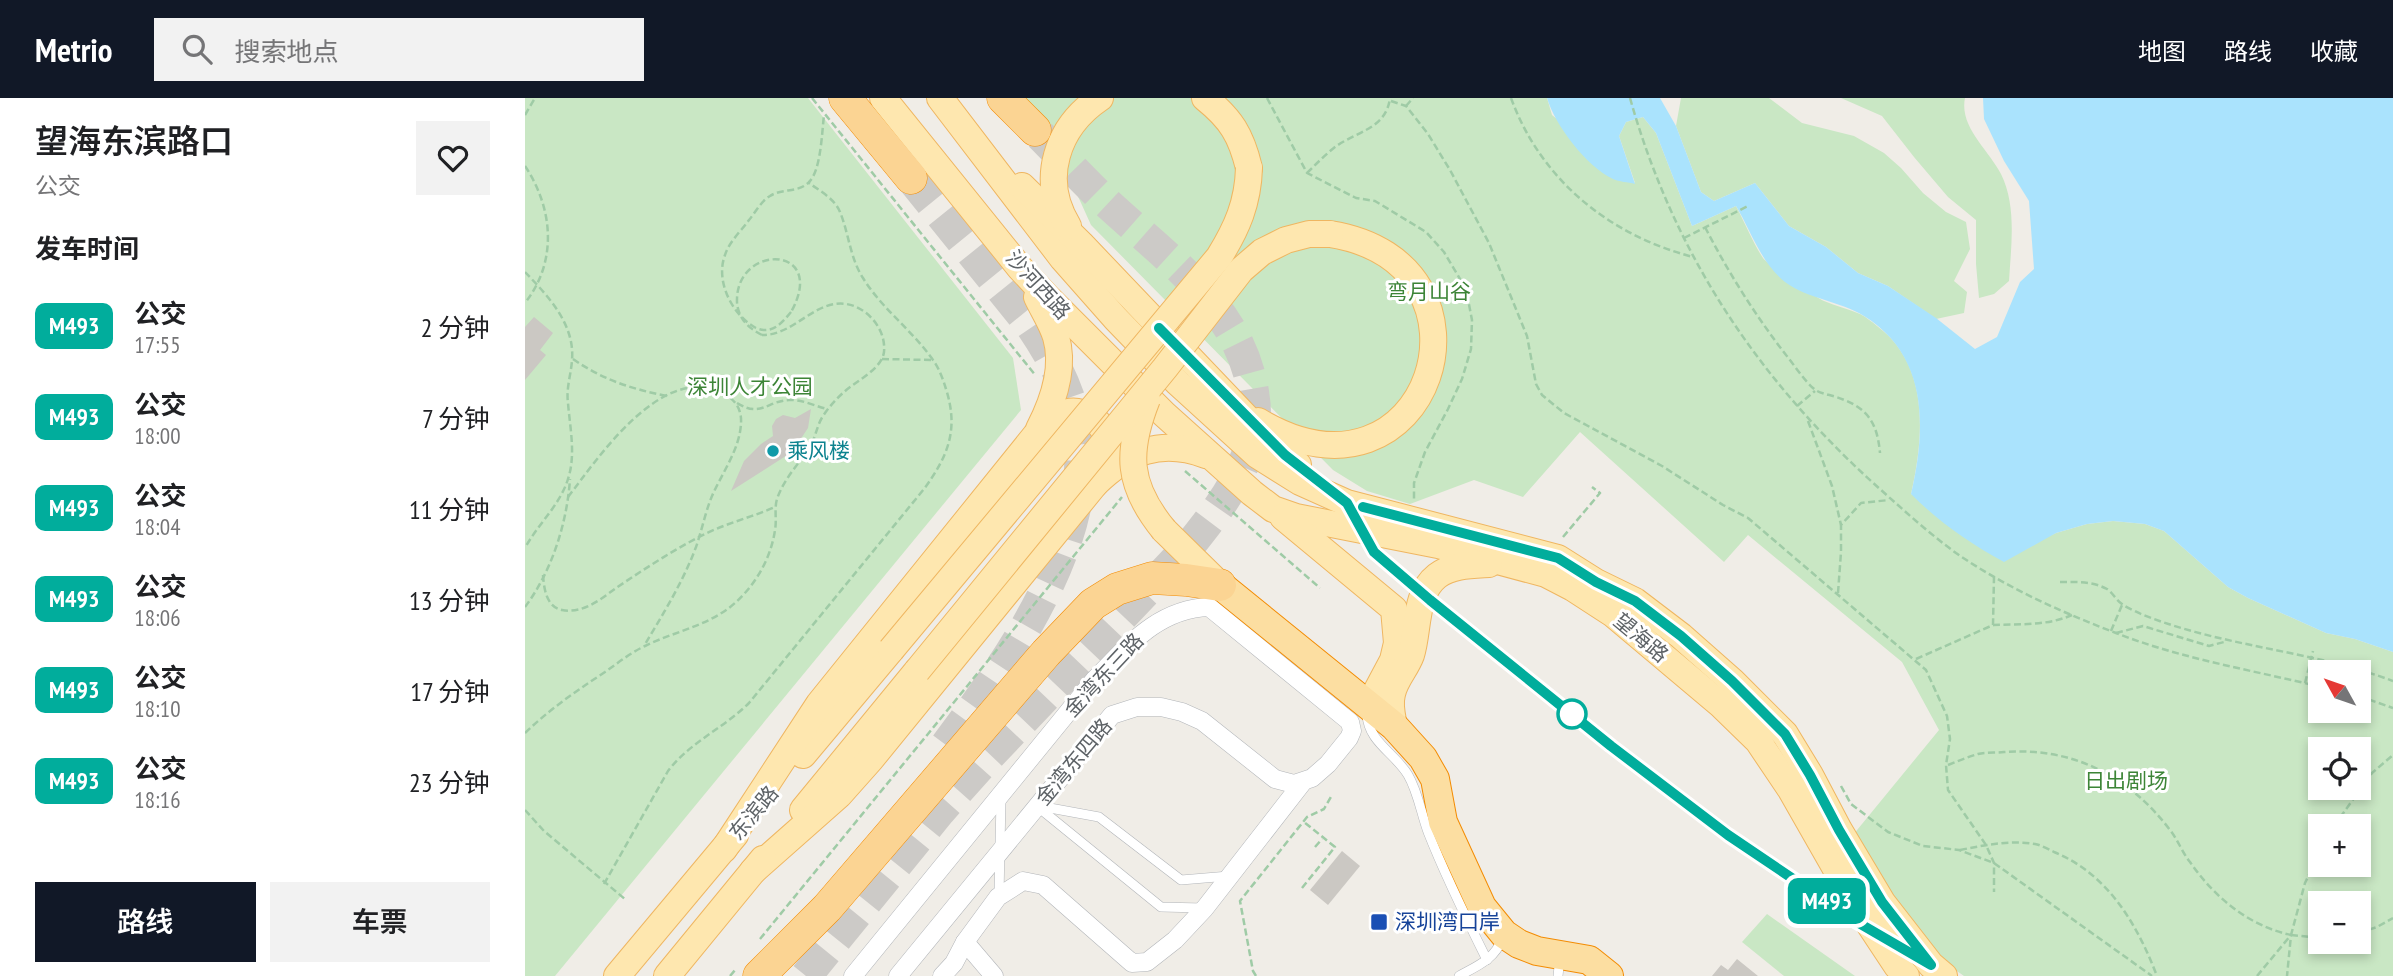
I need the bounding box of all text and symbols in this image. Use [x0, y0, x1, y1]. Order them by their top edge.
search box [154, 18, 644, 81]
text: Metrio [35, 28, 112, 71]
icon: search [178, 30, 216, 68]
text: 搜索地点 [234, 35, 338, 68]
text: 地图 [2138, 36, 2186, 67]
text: 路线 [2224, 36, 2272, 67]
text: 收藏 [2310, 36, 2358, 67]
text: 望海东滨路口 [35, 119, 233, 162]
button: heart [416, 121, 490, 195]
text: 公交 [35, 171, 81, 200]
text: 发车时间 [35, 232, 139, 265]
street label: 沙河西路 [1000, 244, 1077, 325]
park label: 弯月山谷 [1387, 278, 1471, 305]
text: 公交 [134, 297, 186, 330]
text: M493 [49, 310, 99, 341]
text: 2 分钟 [421, 311, 490, 344]
text: 17:55 [134, 330, 181, 359]
park label: 深圳人才公园 [687, 373, 813, 400]
text: 公交 [134, 388, 186, 421]
text: M493 [49, 401, 99, 432]
text: 7 分钟 [422, 402, 490, 435]
text: 18:00 [134, 421, 181, 450]
place label: 乘风楼 [787, 437, 850, 464]
marker: 乘风楼 [765, 443, 781, 459]
text: 公交 [134, 479, 186, 512]
text: M493 [49, 492, 99, 523]
text: 11 分钟 [409, 493, 490, 526]
text: 18:04 [134, 512, 181, 541]
text: 公交 [134, 570, 186, 603]
text: M493 [49, 583, 99, 614]
text: 13 分钟 [409, 584, 490, 617]
text: 18:06 [134, 603, 181, 632]
street label: 望海路 [1609, 607, 1674, 668]
street label: 金湾东三路 [1058, 627, 1149, 722]
north arrow [2308, 660, 2371, 723]
map controls [2308, 660, 2371, 954]
text: 公交 [134, 661, 186, 694]
text: M493 [49, 674, 99, 705]
text: 17 分钟 [410, 675, 490, 708]
text: 18:10 [134, 694, 181, 723]
unlabelled marker [1557, 699, 1587, 729]
street label: 金湾东四路 [1030, 713, 1118, 811]
button: locate [2308, 737, 2371, 800]
text: 公交 [134, 752, 186, 785]
text: M493 [49, 765, 99, 796]
text: 23 分钟 [409, 766, 490, 799]
park label: 日出剧场 [2084, 767, 2168, 794]
street label: 东滨路 [723, 780, 784, 845]
text: 18:16 [134, 785, 181, 814]
button: + [2308, 814, 2371, 877]
line badge: M493 [1778, 878, 1876, 924]
button: 路线 [35, 882, 256, 962]
button: 车票 [270, 882, 490, 962]
text: M493 [1802, 885, 1852, 916]
button: − [2308, 891, 2371, 954]
place label: 深圳湾口岸 [1395, 908, 1500, 935]
marker: 深圳湾口岸 [1369, 912, 1389, 932]

